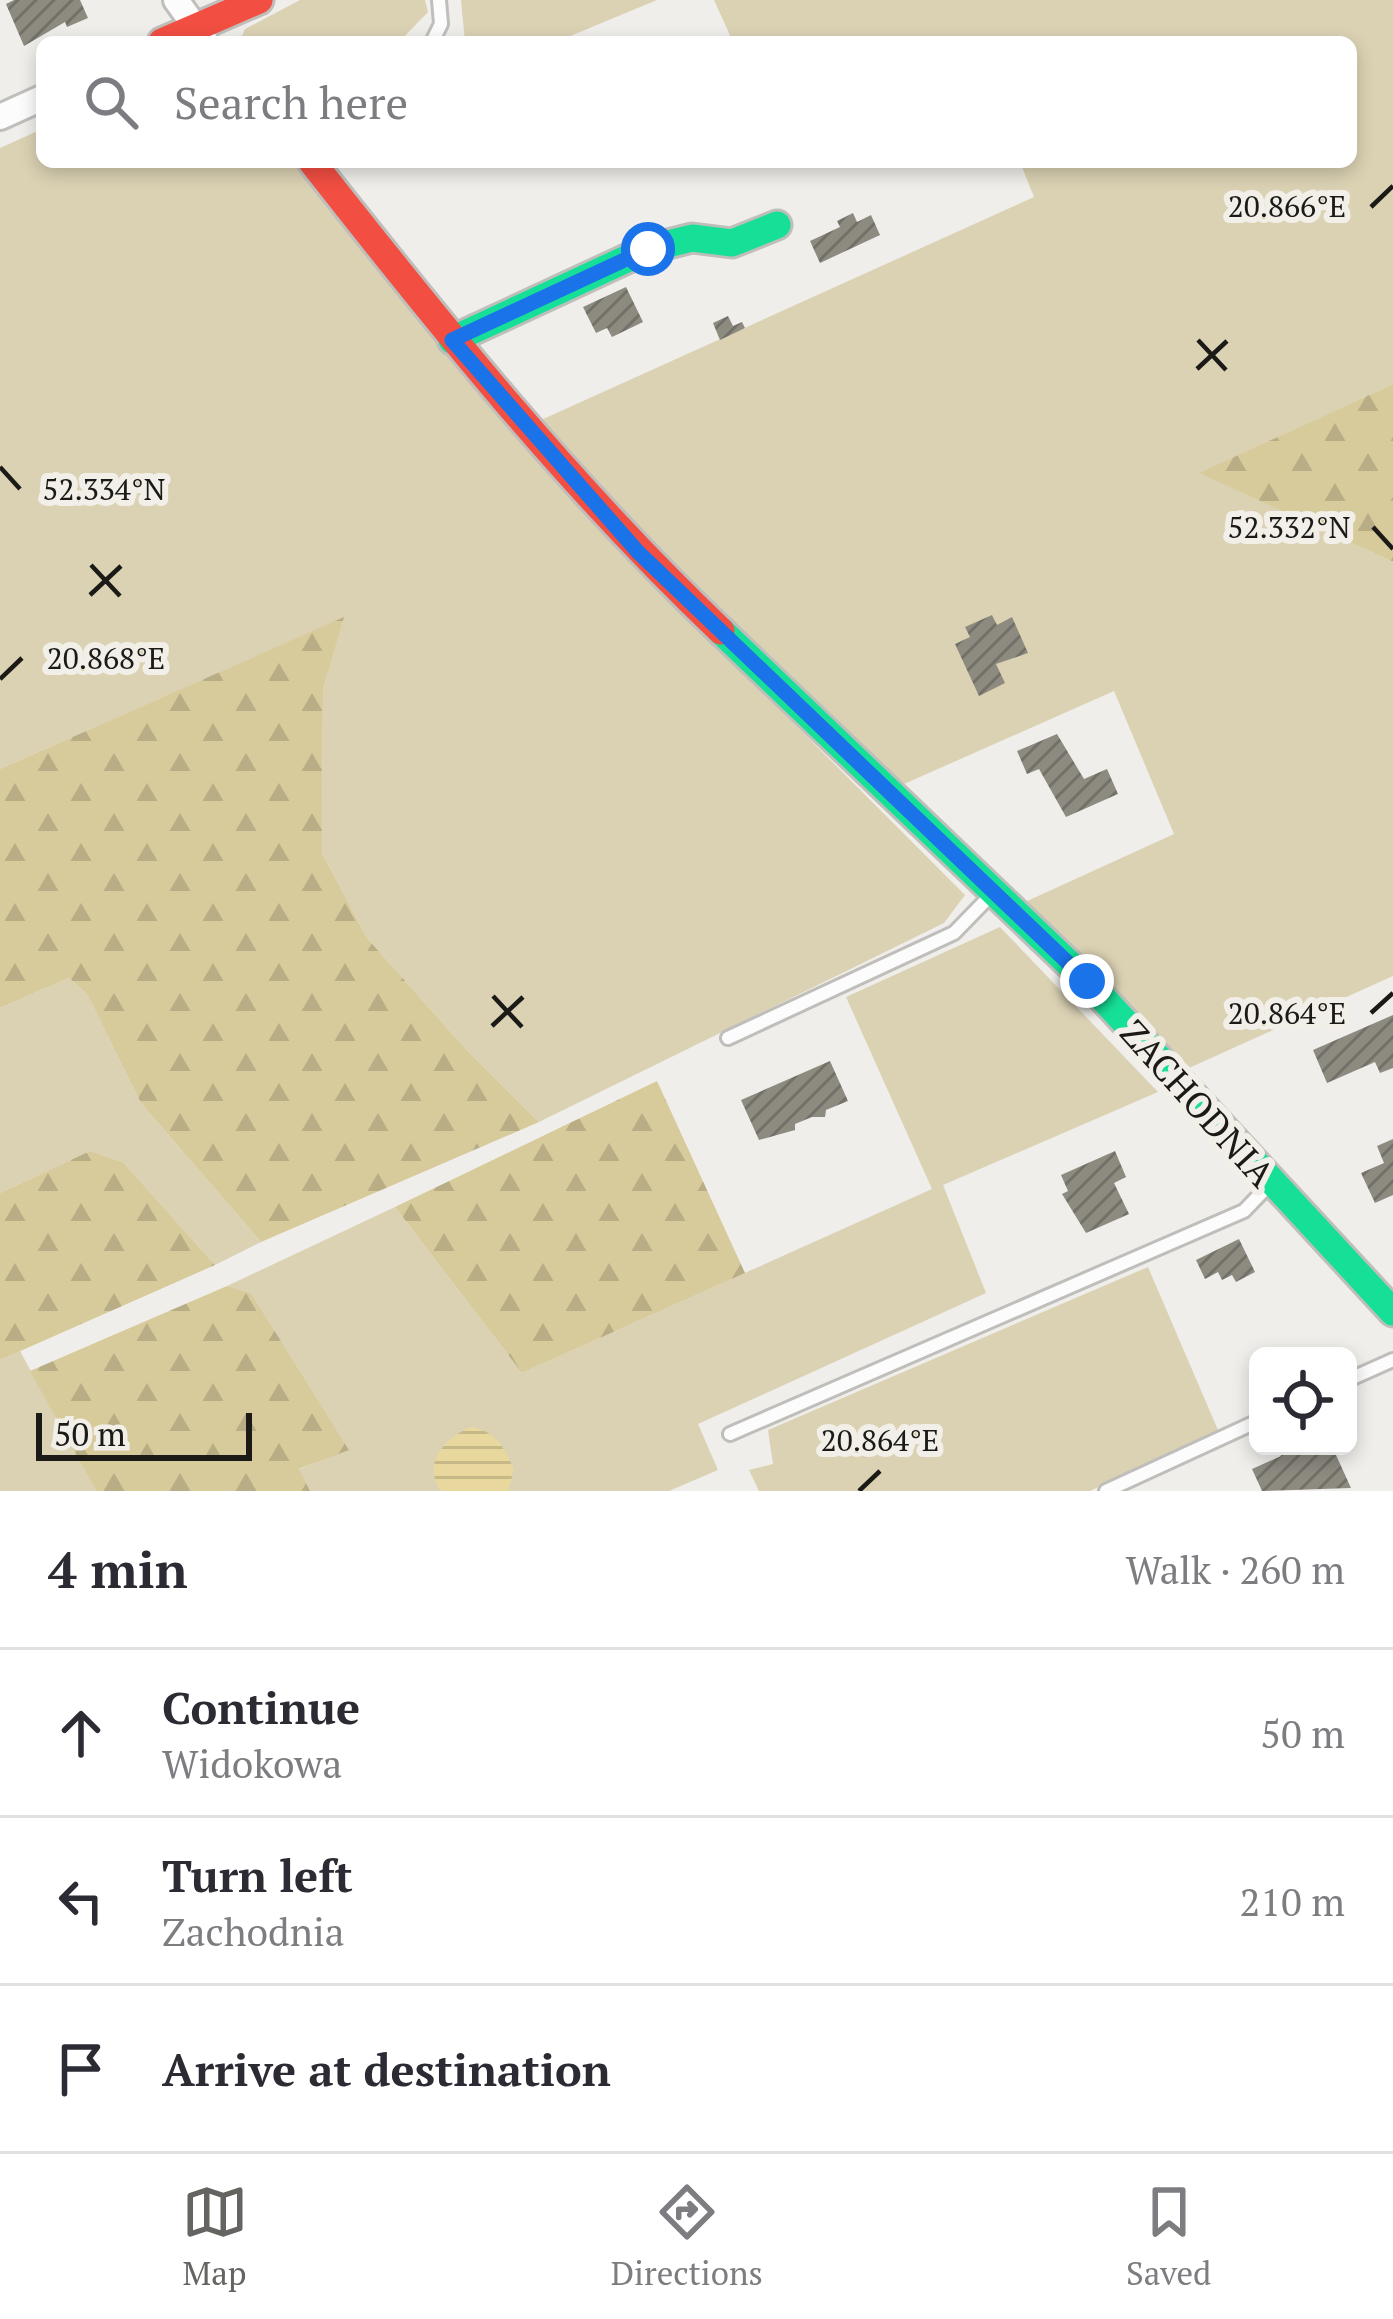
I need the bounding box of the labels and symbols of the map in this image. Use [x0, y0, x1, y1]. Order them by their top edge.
text: 20.866°E [1228, 186, 1346, 226]
route start [621, 222, 675, 276]
text: 52.334°N [43, 469, 166, 509]
text: 52.332°N [1228, 507, 1351, 547]
text: 20.868°E [47, 638, 165, 678]
route end [1060, 954, 1114, 1008]
text: 20.864°E [1228, 993, 1346, 1033]
street label: ZACHODNIA [1111, 1010, 1286, 1197]
scale bar [36, 1407, 252, 1460]
text: 20.864°E [821, 1420, 939, 1460]

